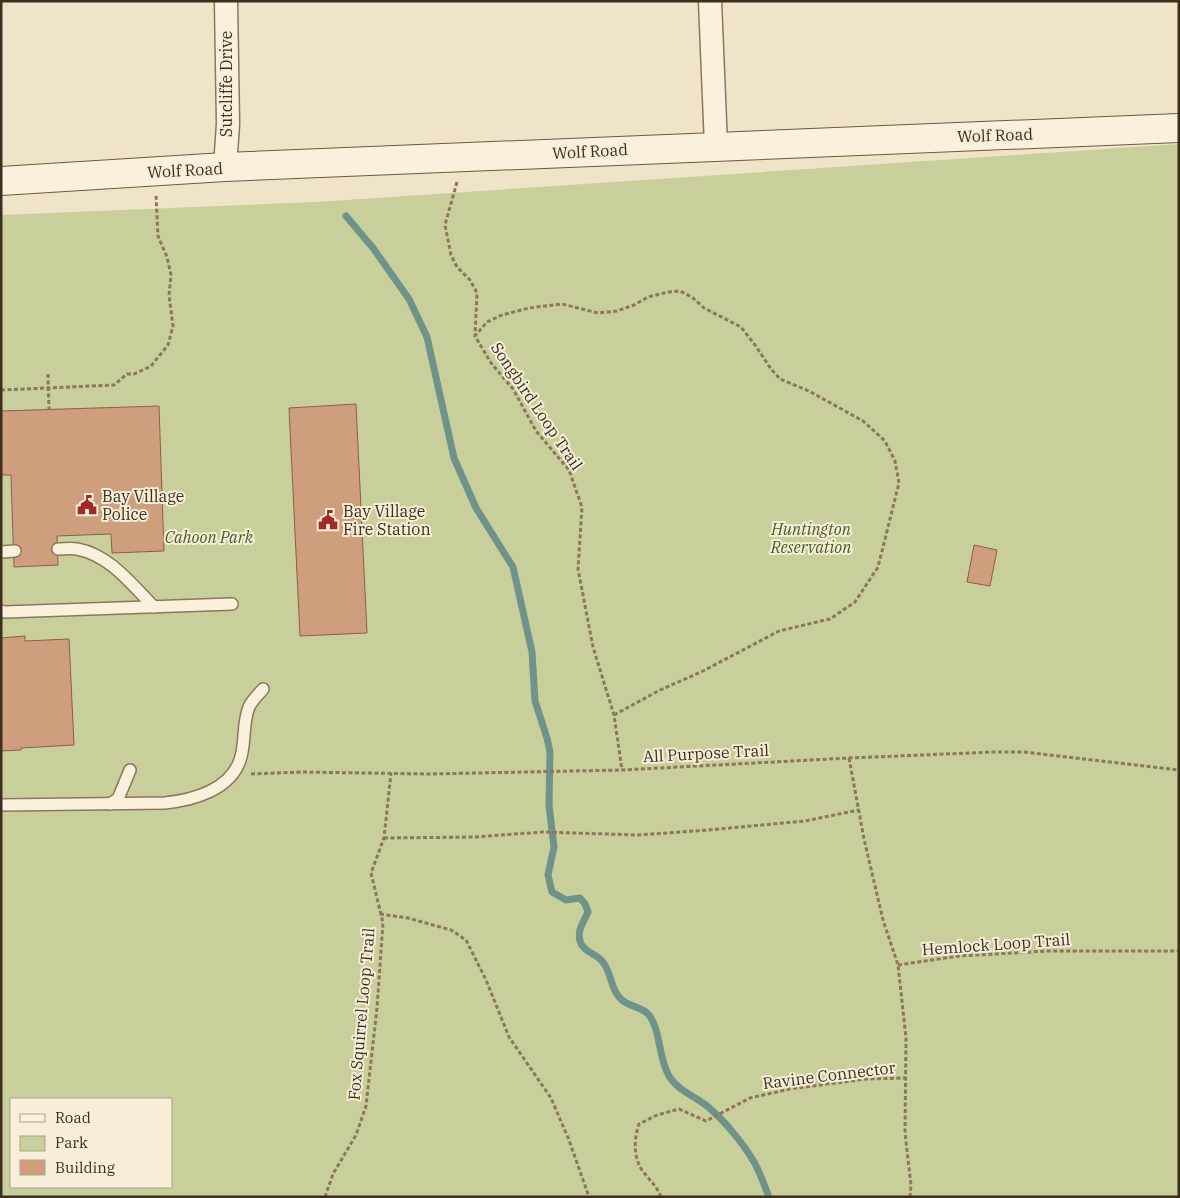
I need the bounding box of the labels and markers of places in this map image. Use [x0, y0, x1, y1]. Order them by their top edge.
place label: Bay Village Police [102, 486, 184, 524]
public building icon: Bay Village Police [76, 494, 98, 516]
place label: Bay Village Fire Station [343, 501, 431, 539]
public building icon: Bay Village Fire Station [317, 509, 339, 531]

